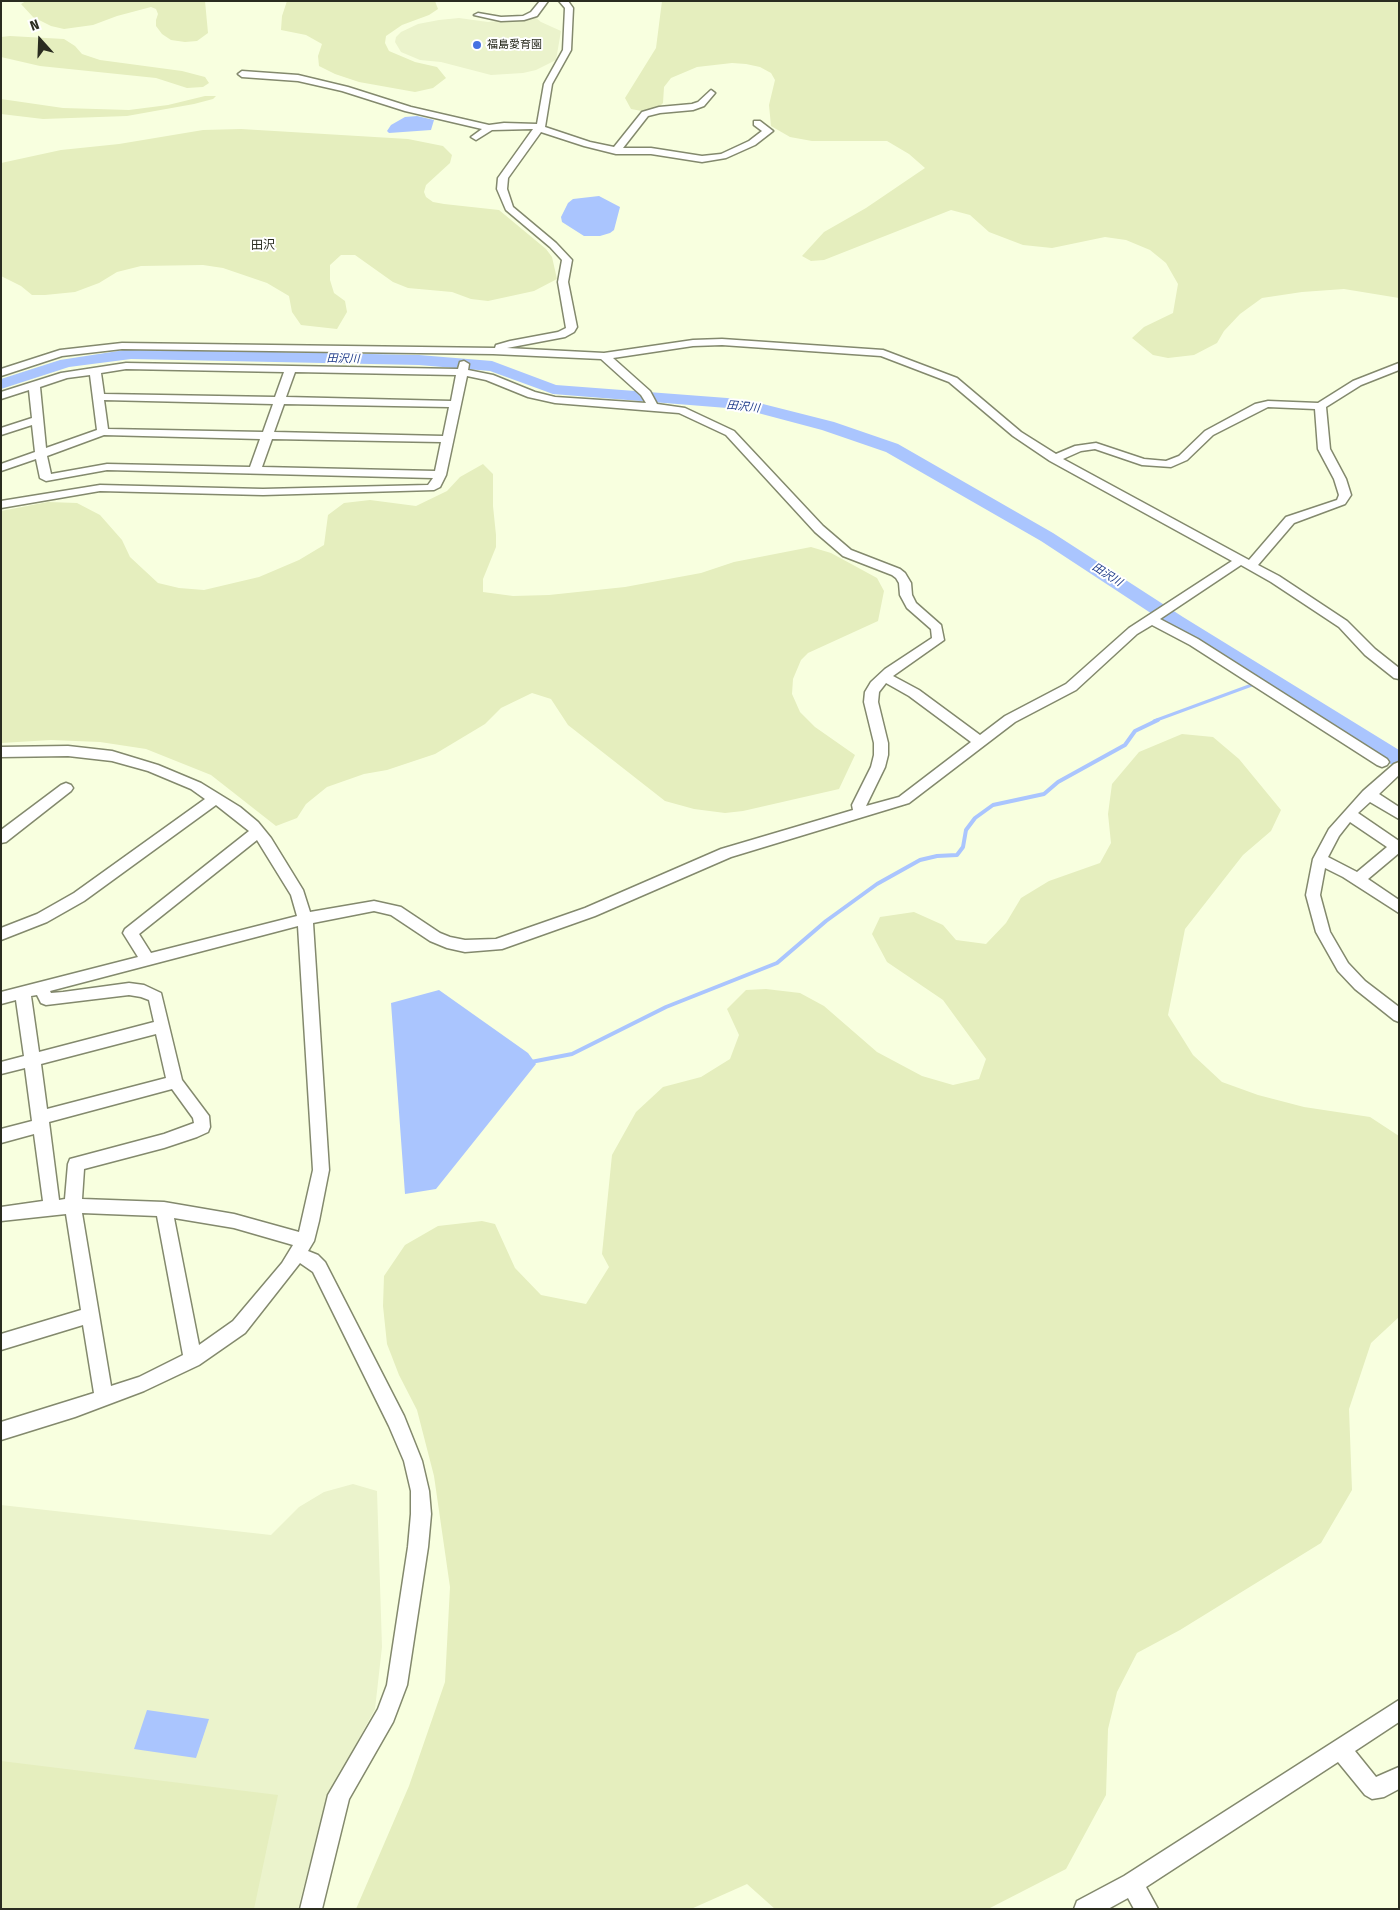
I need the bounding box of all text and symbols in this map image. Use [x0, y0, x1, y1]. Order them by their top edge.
north arrow [15, 15, 65, 65]
text: N [28, 16, 42, 35]
place label: 福島愛育園 [487, 38, 542, 52]
marker: 福島愛育園 [471, 39, 483, 51]
district label: 田沢 [251, 239, 275, 253]
water label: 田沢川 [326, 352, 360, 366]
water label: 田沢川 [726, 399, 760, 415]
water label: 田沢川 [1090, 561, 1124, 589]

